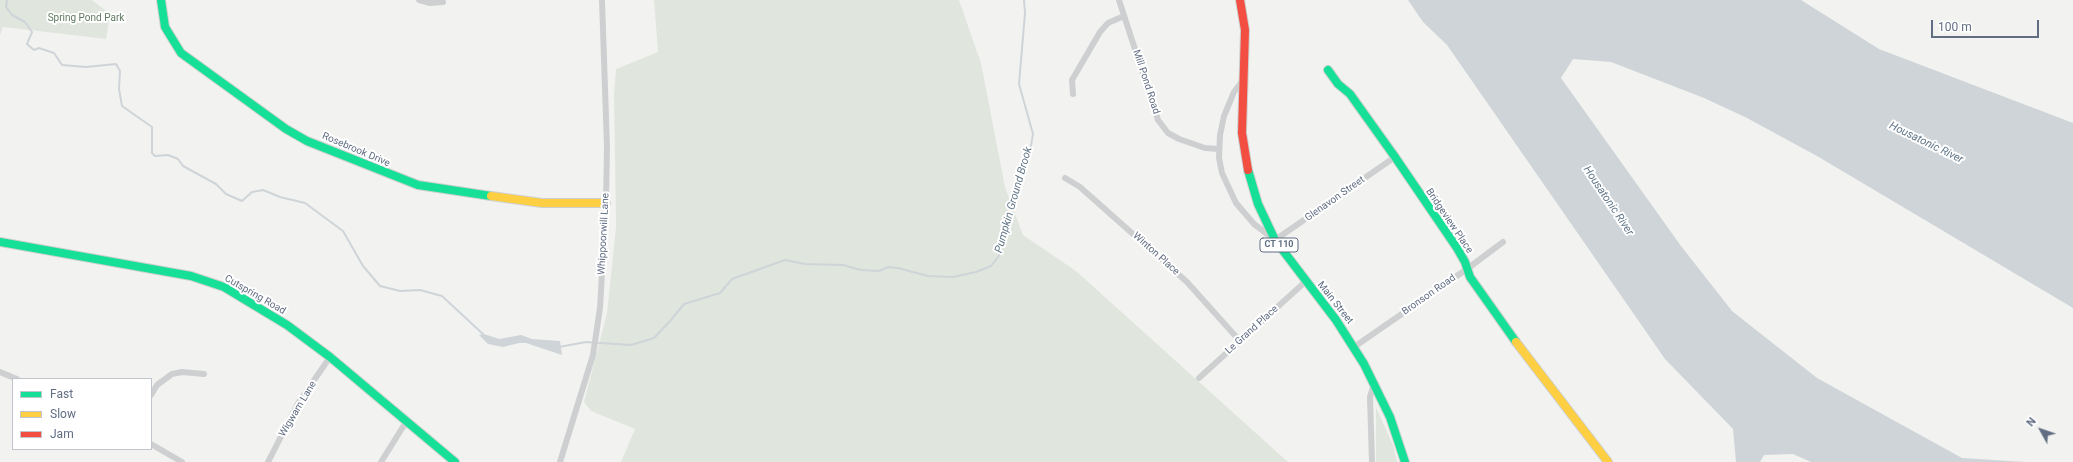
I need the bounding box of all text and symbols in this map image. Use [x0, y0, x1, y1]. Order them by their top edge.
park label: Spring Pond Park [48, 12, 124, 24]
scale bar [1933, 12, 2041, 38]
text: 100 m [1938, 20, 1972, 34]
street label: Mill Pond Road [1130, 48, 1162, 116]
water label: Housatonic River [1887, 119, 1965, 167]
street label: Rosebrook Drive [320, 130, 392, 170]
water label: Pumpkin Ground Brook [993, 145, 1035, 255]
water label: Housatonic River [1580, 164, 1636, 238]
street label: Glenavon Street [1303, 174, 1367, 224]
street label: Bridgeview Place [1423, 186, 1475, 256]
street label: Whippoorwill Lane [596, 193, 612, 275]
street label: Winton Place [1130, 230, 1182, 278]
road number: CT 110 [1260, 238, 1298, 252]
street label: Bronson Road [1400, 272, 1458, 318]
street label: Cutspring Road [222, 273, 288, 317]
street label: Main Street [1315, 279, 1355, 327]
street label: Le Grand Place [1223, 303, 1281, 357]
legend [12, 378, 152, 450]
street label: Wigwam Lane [277, 379, 319, 439]
text: Fast [50, 387, 73, 401]
text: Slow [50, 407, 76, 421]
north arrow [2021, 410, 2061, 450]
text: N [2024, 415, 2039, 429]
text: Jam [50, 427, 74, 441]

